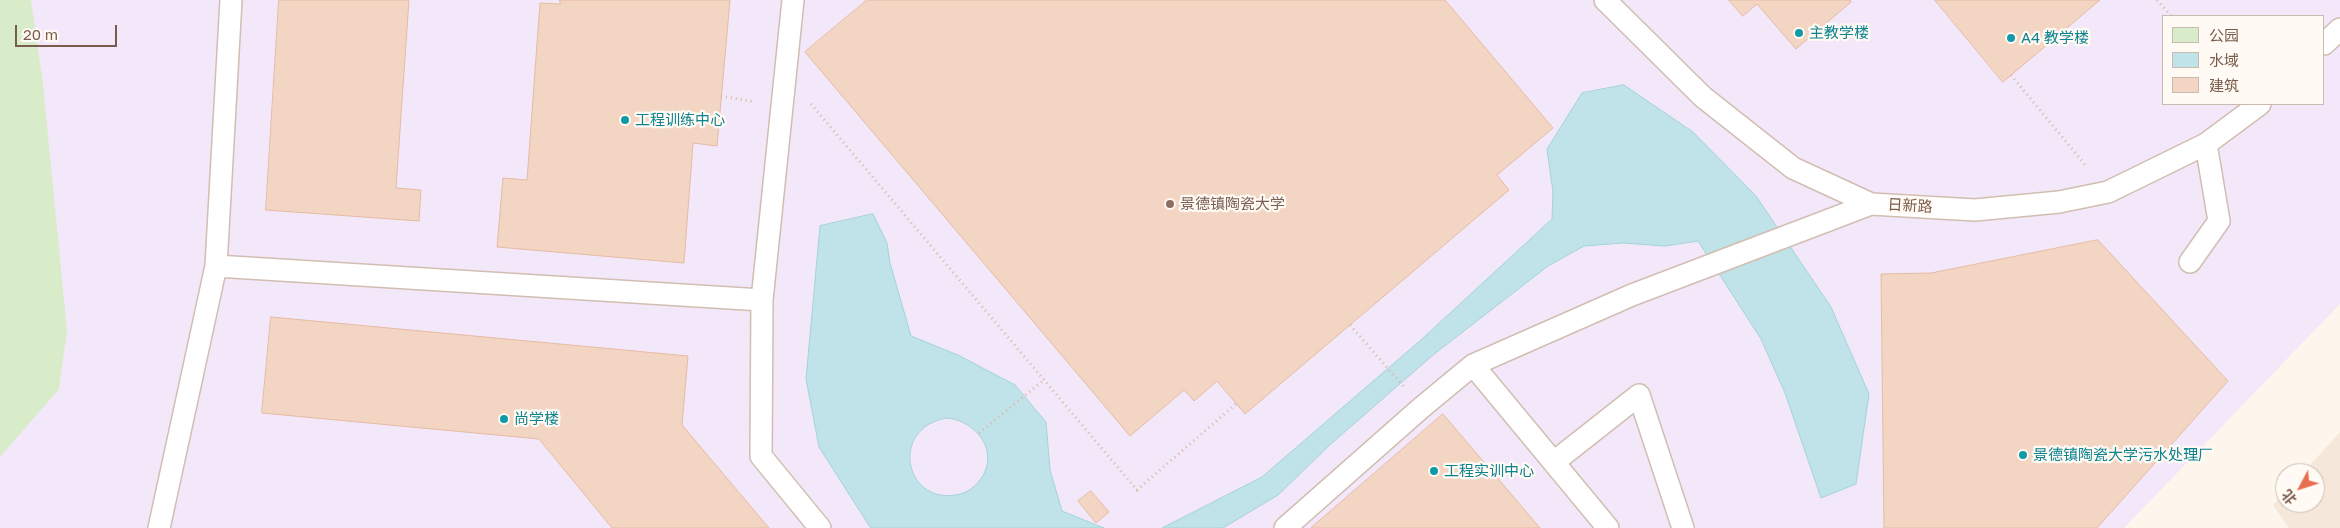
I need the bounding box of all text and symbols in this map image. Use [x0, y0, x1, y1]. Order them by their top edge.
scale bar [18, 15, 120, 47]
legend [2162, 15, 2325, 105]
place label: 主教学楼 [1809, 24, 1869, 42]
text: 20 m [23, 25, 58, 43]
text: 公园 [2209, 26, 2239, 44]
marker: 主教学楼 [1793, 27, 1805, 39]
place label: A4 教学楼 [2021, 29, 2089, 47]
marker: A4 教学楼 [2005, 32, 2017, 44]
text: 水域 [2209, 51, 2239, 69]
text: 建筑 [2209, 76, 2239, 94]
place label: 工程训练中心 [635, 111, 725, 129]
marker: 工程训练中心 [619, 114, 631, 126]
place label: 景德镇陶瓷大学 [1180, 195, 1285, 213]
street label: 日新路 [1887, 196, 1933, 216]
marker: 景德镇陶瓷大学 [1164, 198, 1176, 210]
place label: 尚学楼 [514, 410, 559, 428]
marker: 尚学楼 [498, 413, 510, 425]
place label: 景德镇陶瓷大学污水处理厂 [2033, 446, 2213, 464]
marker: 景德镇陶瓷大学污水处理厂 [2017, 449, 2029, 461]
place label: 工程实训中心 [1444, 462, 1534, 480]
north arrow [2275, 463, 2325, 513]
marker: 工程实训中心 [1428, 465, 1440, 477]
text: 北 [2278, 486, 2300, 508]

